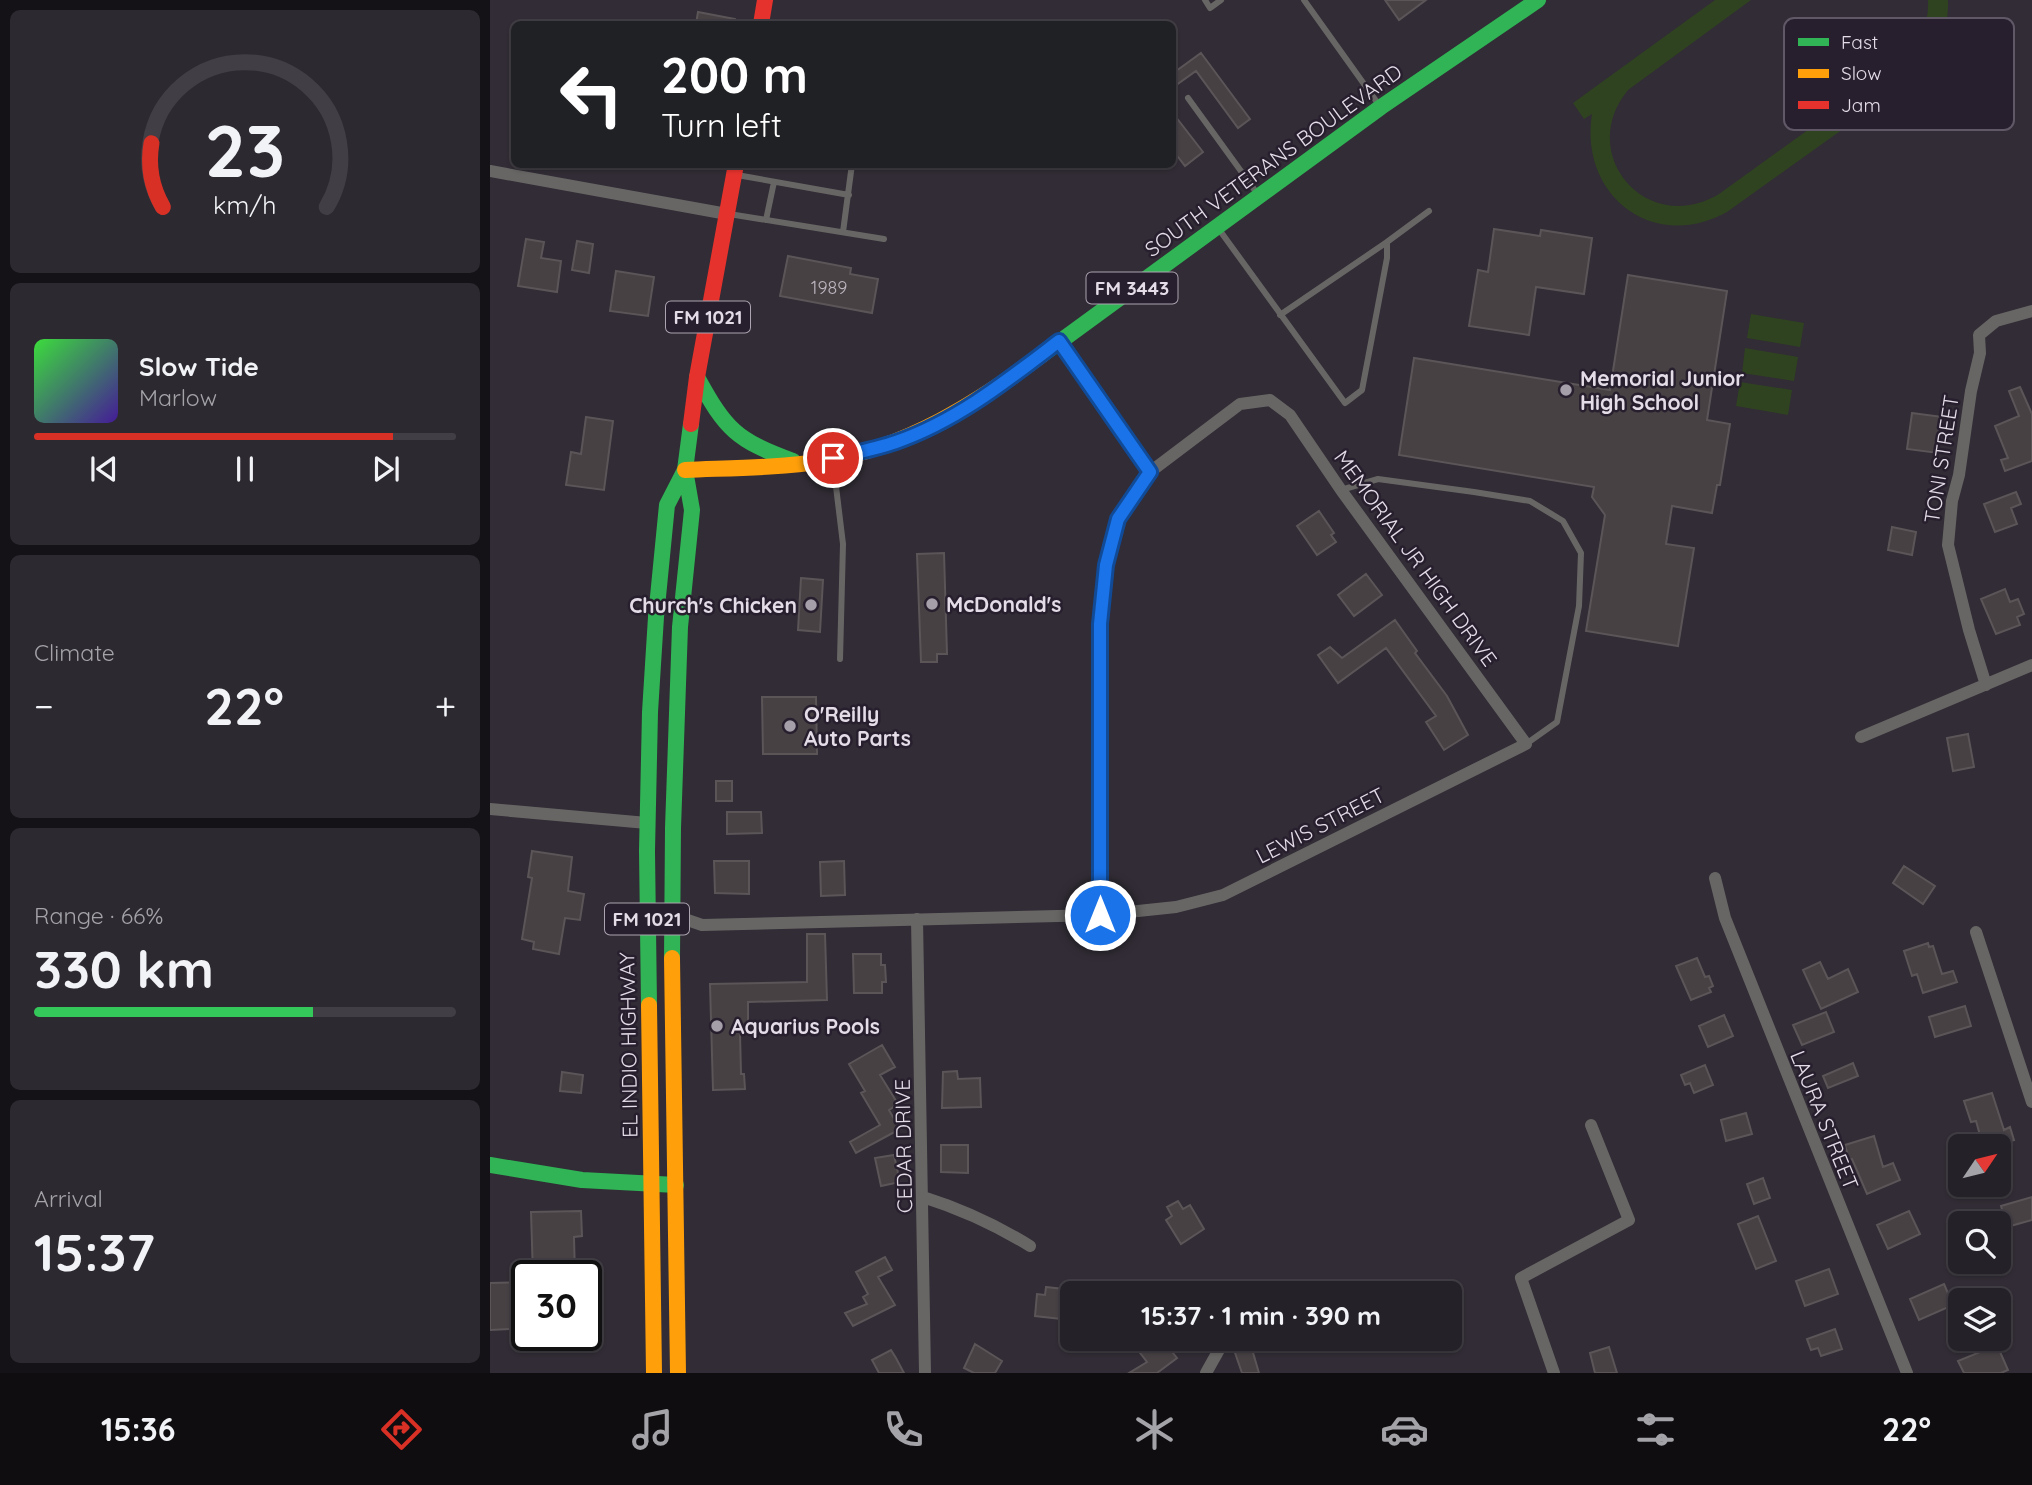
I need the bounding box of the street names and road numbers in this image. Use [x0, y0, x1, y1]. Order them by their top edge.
street label: SOUTH VETERANS BOULEVARD [1139, 58, 1407, 262]
road number: FM 3443 [1086, 272, 1178, 304]
road number: FM 1021 [666, 302, 750, 332]
street label: TONI STREET [1918, 393, 1964, 525]
street label: MEMORIAL JR HIGH DRIVE [1329, 445, 1503, 671]
street label: LEWIS STREET [1251, 781, 1389, 869]
road number: FM 1021 [605, 903, 689, 934]
street label: EL INDIO HIGHWAY [613, 952, 643, 1138]
street label: LAURA STREET [1785, 1047, 1865, 1193]
street label: CEDAR DRIVE [889, 1079, 917, 1213]

